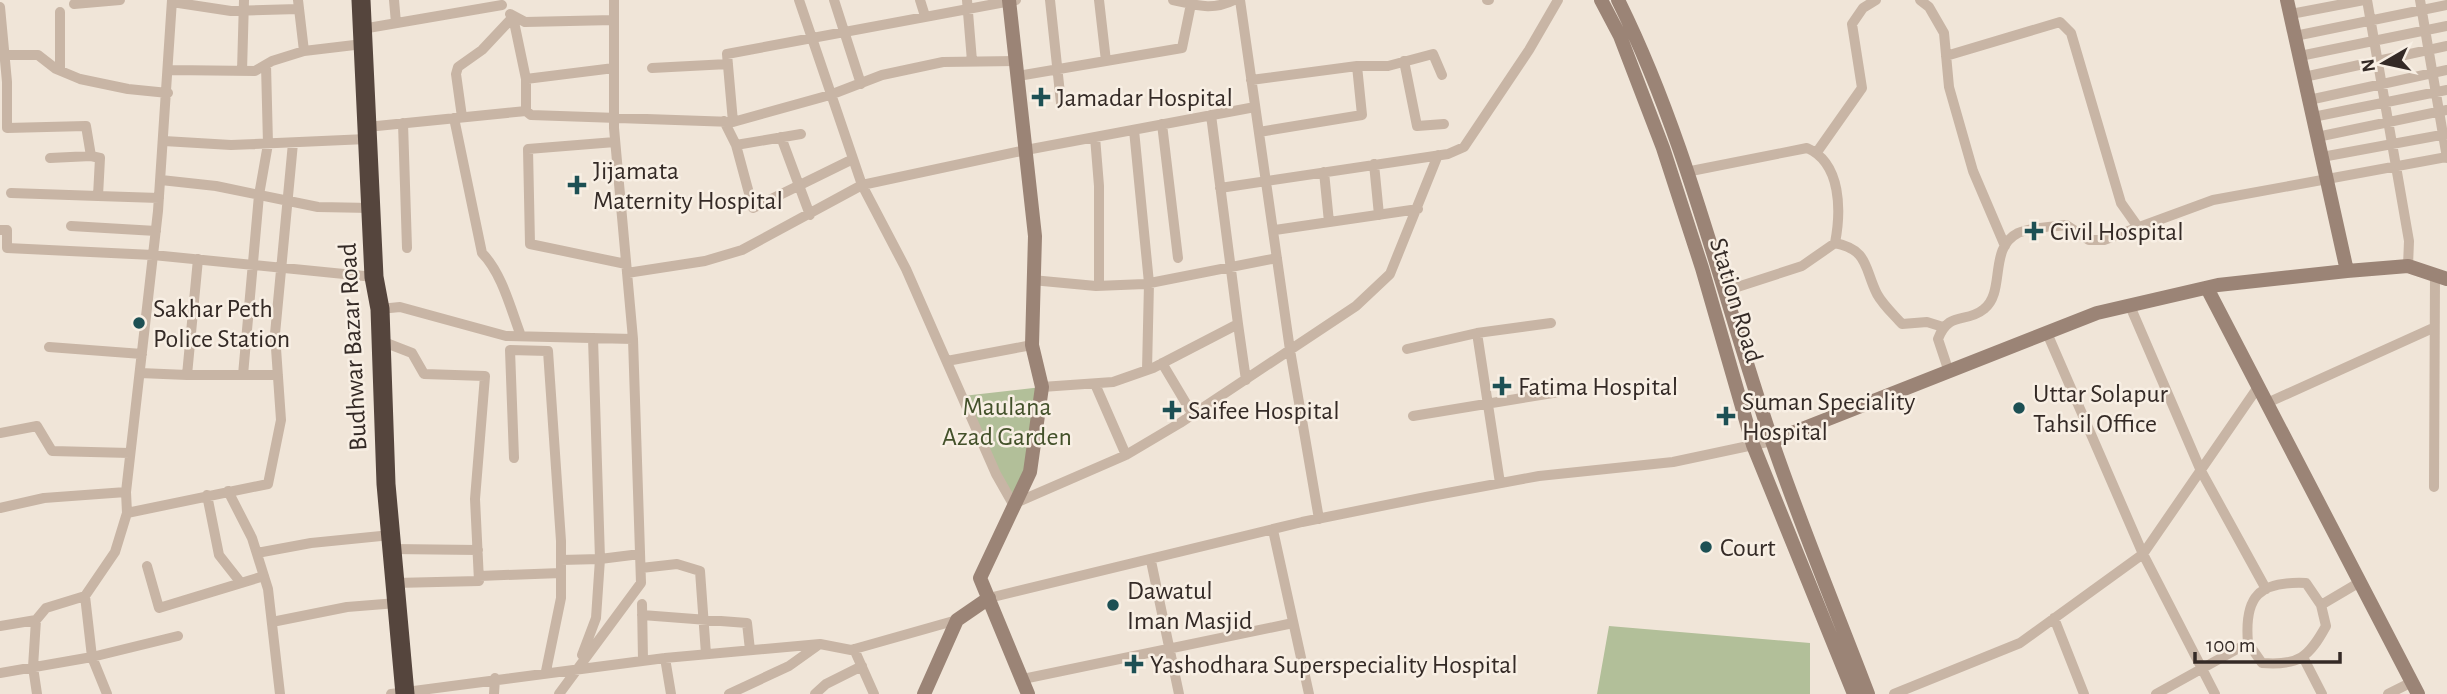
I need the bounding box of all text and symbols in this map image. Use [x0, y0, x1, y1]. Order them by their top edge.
north arrow [2349, 28, 2419, 98]
text: N [2358, 57, 2379, 73]
place label: Jamadar Hospital [1057, 85, 1233, 111]
marker: Jamadar Hospital [1031, 87, 1051, 107]
place label: Jijamata Maternity Hospital [593, 158, 783, 214]
marker: Jijamata Maternity Hospital [567, 175, 587, 195]
place label: Civil Hospital [2050, 219, 2184, 245]
marker: Civil Hospital [2024, 221, 2044, 241]
street label: Station Road [1705, 235, 1767, 366]
street label: Budhwar Bazar Road [335, 242, 371, 452]
place label: Sakhar Peth Police Station [153, 296, 290, 352]
marker: Sakhar Peth Police Station [131, 315, 147, 331]
place label: Fatima Hospital [1518, 374, 1678, 400]
marker: Fatima Hospital [1492, 376, 1512, 396]
place label: Uttar Solapur Tahsil Office [2033, 381, 2168, 437]
place label: Suman Speciality Hospital [1742, 389, 1915, 445]
park label: Maulana Azad Garden [942, 394, 1072, 450]
place label: Saifee Hospital [1188, 398, 1340, 424]
marker: Saifee Hospital [1162, 400, 1182, 420]
marker: Uttar Solapur Tahsil Office [2011, 400, 2027, 416]
marker: Suman Speciality Hospital [1716, 406, 1736, 426]
place label: Court [1720, 535, 1775, 561]
marker: Court [1698, 539, 1714, 555]
place label: Dawatul Iman Masjid [1127, 578, 1253, 634]
marker: Dawatul Iman Masjid [1105, 597, 1121, 613]
scale bar [2195, 620, 2340, 664]
text: 100 m [2206, 635, 2256, 656]
place label: Yashodhara Superspeciality Hospital [1150, 652, 1518, 678]
marker: Yashodhara Superspeciality Hospital [1124, 654, 1144, 674]

